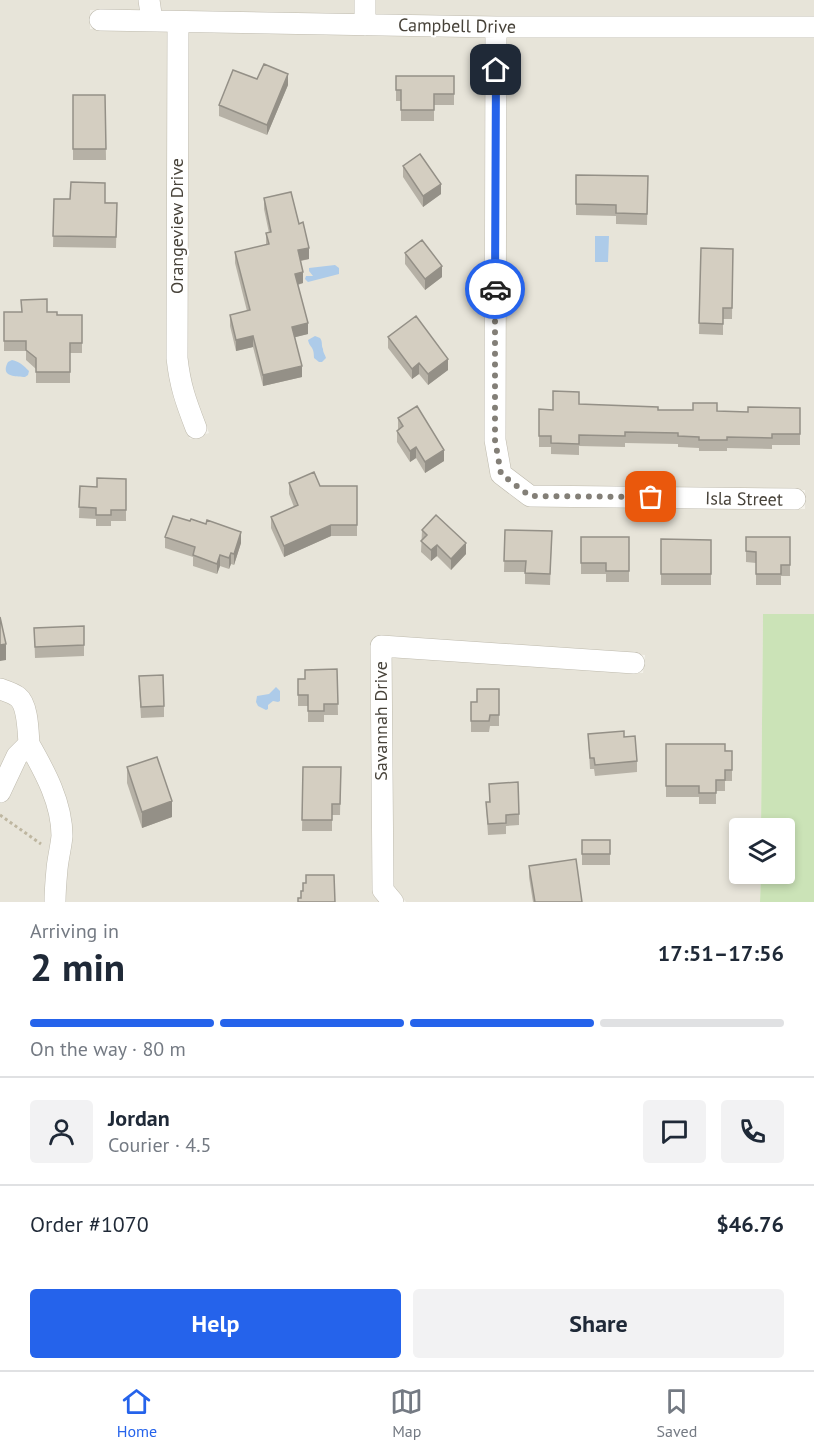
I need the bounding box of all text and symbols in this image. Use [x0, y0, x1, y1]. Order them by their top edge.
street label: Campbell Drive [398, 13, 516, 38]
pin [470, 44, 521, 95]
icon: home [479, 53, 512, 86]
street label: Orangeview Drive [165, 158, 188, 294]
courier [465, 259, 525, 319]
icon: car [479, 273, 512, 306]
pin [625, 471, 676, 522]
icon: bag [634, 480, 667, 513]
street label: Isla Street [705, 486, 783, 511]
street label: Savannah Drive [369, 661, 392, 781]
map controls [729, 818, 795, 884]
button: layers [729, 818, 795, 884]
text: Arriving in [30, 918, 119, 944]
text: 17:51–17:56 [658, 939, 784, 967]
text: 2 min [30, 941, 125, 992]
text: On the way · 80 m [30, 1036, 186, 1062]
button: person [30, 1100, 93, 1163]
button: chat [643, 1100, 706, 1163]
button: phone [721, 1100, 784, 1163]
text: Jordan [108, 1104, 170, 1132]
text: Courier · 4.5 [108, 1132, 211, 1158]
text: Order #1070 [30, 1210, 149, 1238]
text: $46.76 [716, 1210, 784, 1238]
button: Help [30, 1289, 401, 1358]
button: Share [413, 1289, 784, 1358]
tab: Home [117, 1385, 157, 1441]
tab: Map [390, 1385, 423, 1441]
tab: Saved [657, 1385, 697, 1441]

